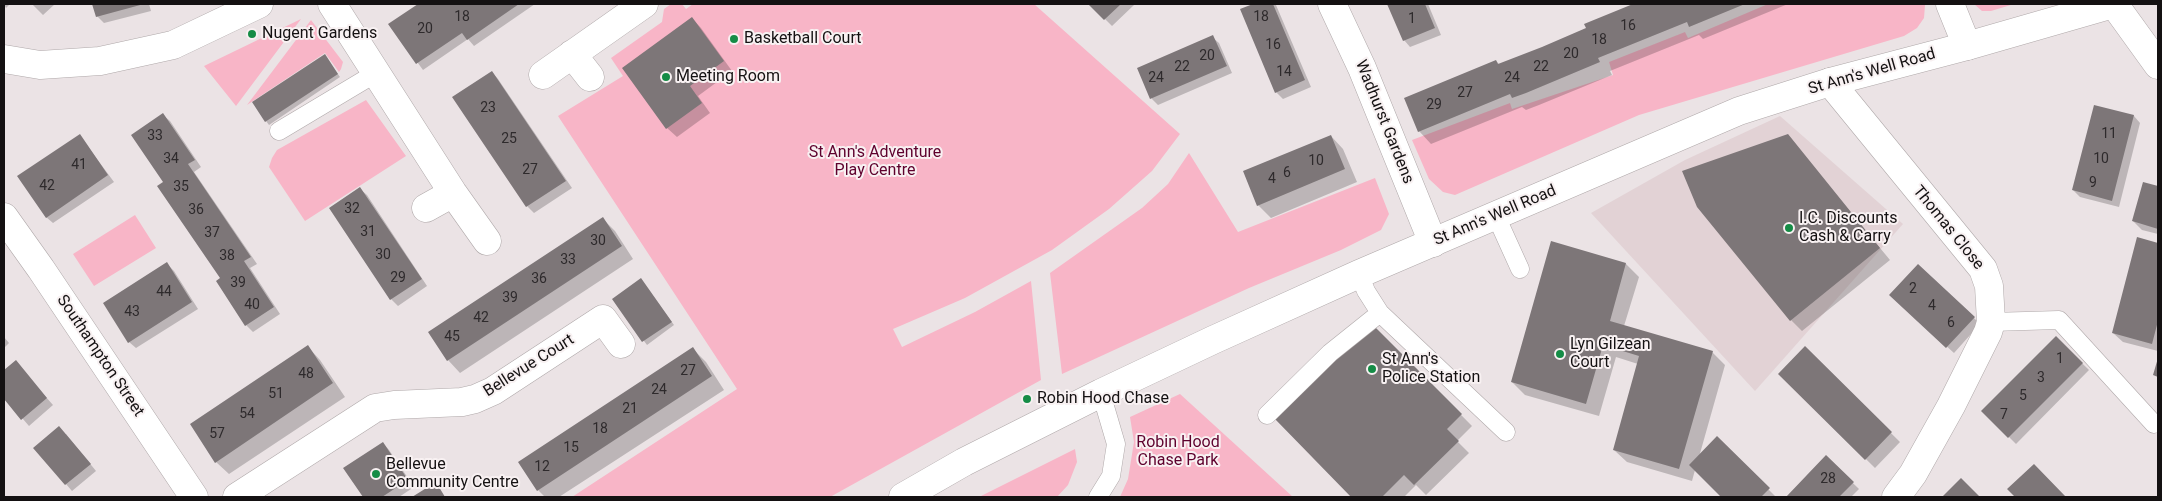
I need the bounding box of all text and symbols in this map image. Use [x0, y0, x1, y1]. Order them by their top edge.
house number: 18 [454, 9, 470, 25]
house number: 18 [1253, 9, 1269, 25]
house number: 1 [1408, 11, 1416, 27]
house number: 16 [1620, 18, 1636, 34]
house number: 20 [417, 21, 433, 37]
place label: Nugent Gardens [262, 24, 377, 44]
marker: Nugent Gardens [246, 28, 258, 40]
place label: Basketball Court [744, 29, 861, 49]
house number: 18 [1591, 32, 1607, 48]
marker: Basketball Court [728, 33, 740, 45]
house number: 16 [1265, 37, 1281, 53]
street label: St Ann's Well Road [1806, 45, 1938, 99]
house number: 20 [1563, 46, 1579, 62]
house number: 20 [1199, 48, 1215, 64]
street label: Wadhurst Gardens [1350, 57, 1418, 187]
house number: 22 [1174, 59, 1190, 75]
house number: 22 [1533, 59, 1549, 75]
house number: 14 [1276, 64, 1292, 80]
place label: Meeting Room [676, 67, 780, 87]
house number: 24 [1148, 70, 1164, 86]
house number: 24 [1504, 70, 1520, 86]
marker: Meeting Room [660, 71, 672, 83]
house number: 27 [1457, 85, 1473, 101]
house number: 29 [1426, 97, 1442, 113]
house number: 23 [480, 100, 496, 116]
house number: 11 [2101, 126, 2117, 142]
house number: 33 [147, 128, 163, 144]
house number: 25 [501, 131, 517, 147]
park label: St Ann's Adventure Play Centre [809, 143, 941, 181]
house number: 34 [163, 151, 179, 167]
house number: 10 [2093, 151, 2109, 167]
house number: 10 [1308, 153, 1324, 169]
house number: 41 [71, 157, 87, 173]
house number: 27 [522, 162, 538, 178]
house number: 6 [1283, 165, 1291, 181]
house number: 4 [1268, 171, 1276, 187]
house number: 9 [2089, 175, 2097, 191]
house number: 42 [39, 178, 55, 194]
house number: 35 [173, 179, 189, 195]
street label: St Ann's Well Road [1431, 182, 1559, 250]
street label: Thomas Close [1908, 182, 1988, 274]
house number: 32 [344, 201, 360, 217]
house number: 36 [188, 202, 204, 218]
place label: I.C. Discounts Cash & Carry [1799, 209, 1897, 247]
marker: I.C. Discounts Cash & Carry [1783, 222, 1795, 234]
house number: 31 [360, 224, 376, 240]
house number: 37 [204, 225, 220, 241]
house number: 30 [590, 233, 606, 249]
house number: 30 [375, 247, 391, 263]
house number: 38 [219, 248, 235, 264]
house number: 33 [560, 252, 576, 268]
house number: 29 [390, 270, 406, 286]
house number: 36 [531, 271, 547, 287]
house number: 39 [230, 275, 246, 291]
house number: 2 [1909, 281, 1917, 297]
house number: 44 [156, 284, 172, 300]
house number: 39 [502, 290, 518, 306]
street label: Southampton Street [52, 292, 148, 420]
house number: 40 [244, 297, 260, 313]
house number: 4 [1928, 298, 1936, 314]
house number: 43 [124, 304, 140, 320]
house number: 42 [473, 310, 489, 326]
house number: 6 [1947, 315, 1955, 331]
house number: 45 [444, 329, 460, 345]
street label: Bellevue Court [480, 331, 578, 401]
place label: Lyn Gilzean Court [1570, 335, 1650, 373]
marker: Lyn Gilzean Court [1554, 348, 1566, 360]
place label: St Ann's Police Station [1382, 350, 1480, 388]
house number: 1 [2056, 351, 2064, 367]
house number: 27 [680, 363, 696, 379]
marker: St Ann's Police Station [1366, 363, 1378, 375]
house number: 48 [298, 366, 314, 382]
house number: 3 [2037, 370, 2045, 386]
house number: 24 [651, 382, 667, 398]
house number: 51 [268, 386, 284, 402]
house number: 5 [2019, 388, 2027, 404]
place label: Robin Hood Chase [1037, 389, 1169, 409]
marker: Robin Hood Chase [1021, 393, 1033, 405]
house number: 21 [622, 401, 638, 417]
house number: 54 [239, 406, 255, 422]
house number: 7 [2000, 407, 2008, 423]
house number: 18 [592, 421, 608, 437]
house number: 57 [209, 426, 225, 442]
park label: Robin Hood Chase Park [1136, 433, 1220, 471]
house number: 15 [563, 440, 579, 456]
place label: Bellevue Community Centre [386, 455, 519, 493]
house number: 12 [534, 459, 550, 475]
marker: Bellevue Community Centre [370, 468, 382, 480]
house number: 28 [1820, 471, 1836, 487]

